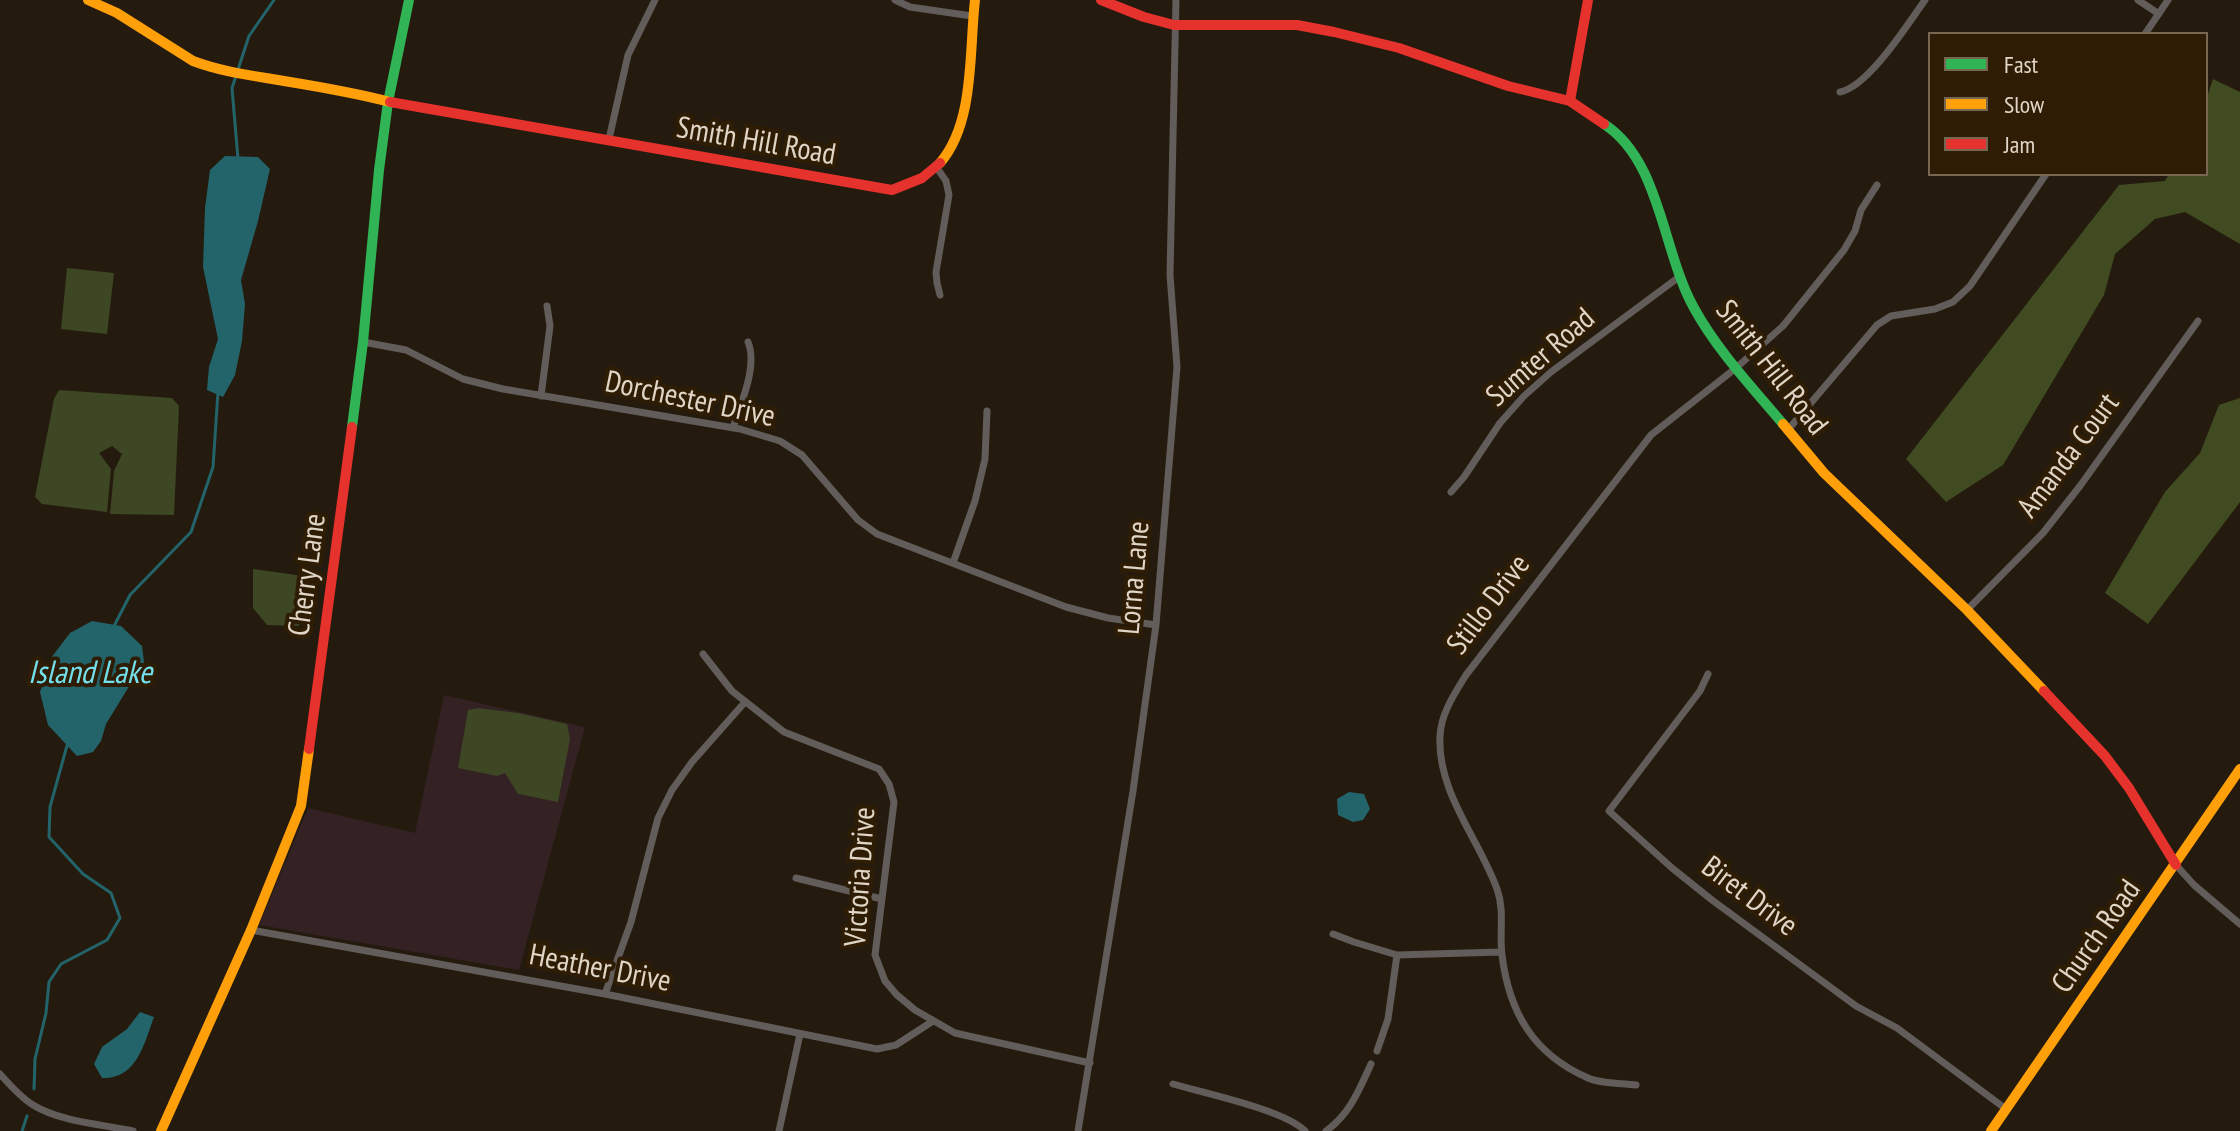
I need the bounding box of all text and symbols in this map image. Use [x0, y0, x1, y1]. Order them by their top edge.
legend [1928, 32, 2208, 176]
text: Fast [2004, 49, 2038, 80]
text: Slow [2004, 89, 2044, 120]
street label: Smith Hill Road [674, 110, 838, 174]
text: Jam [2004, 129, 2035, 160]
street label: Smith Hill Road [1707, 294, 1835, 442]
street label: Sumter Road [1480, 301, 1602, 415]
street label: Dorchester Drive [602, 364, 778, 436]
street label: Amanda Court [2011, 387, 2127, 525]
street label: Cherry Lane [282, 512, 334, 638]
street label: Lorna Lane [1112, 520, 1158, 636]
street label: Stillo Drive [1440, 548, 1538, 662]
water label: Island Lake [28, 655, 152, 693]
street label: Victoria Drive [838, 806, 884, 948]
street label: Biret Drive [1694, 849, 1804, 945]
street label: Church Road [2045, 874, 2149, 1000]
street label: Heather Drive [526, 938, 674, 1000]

